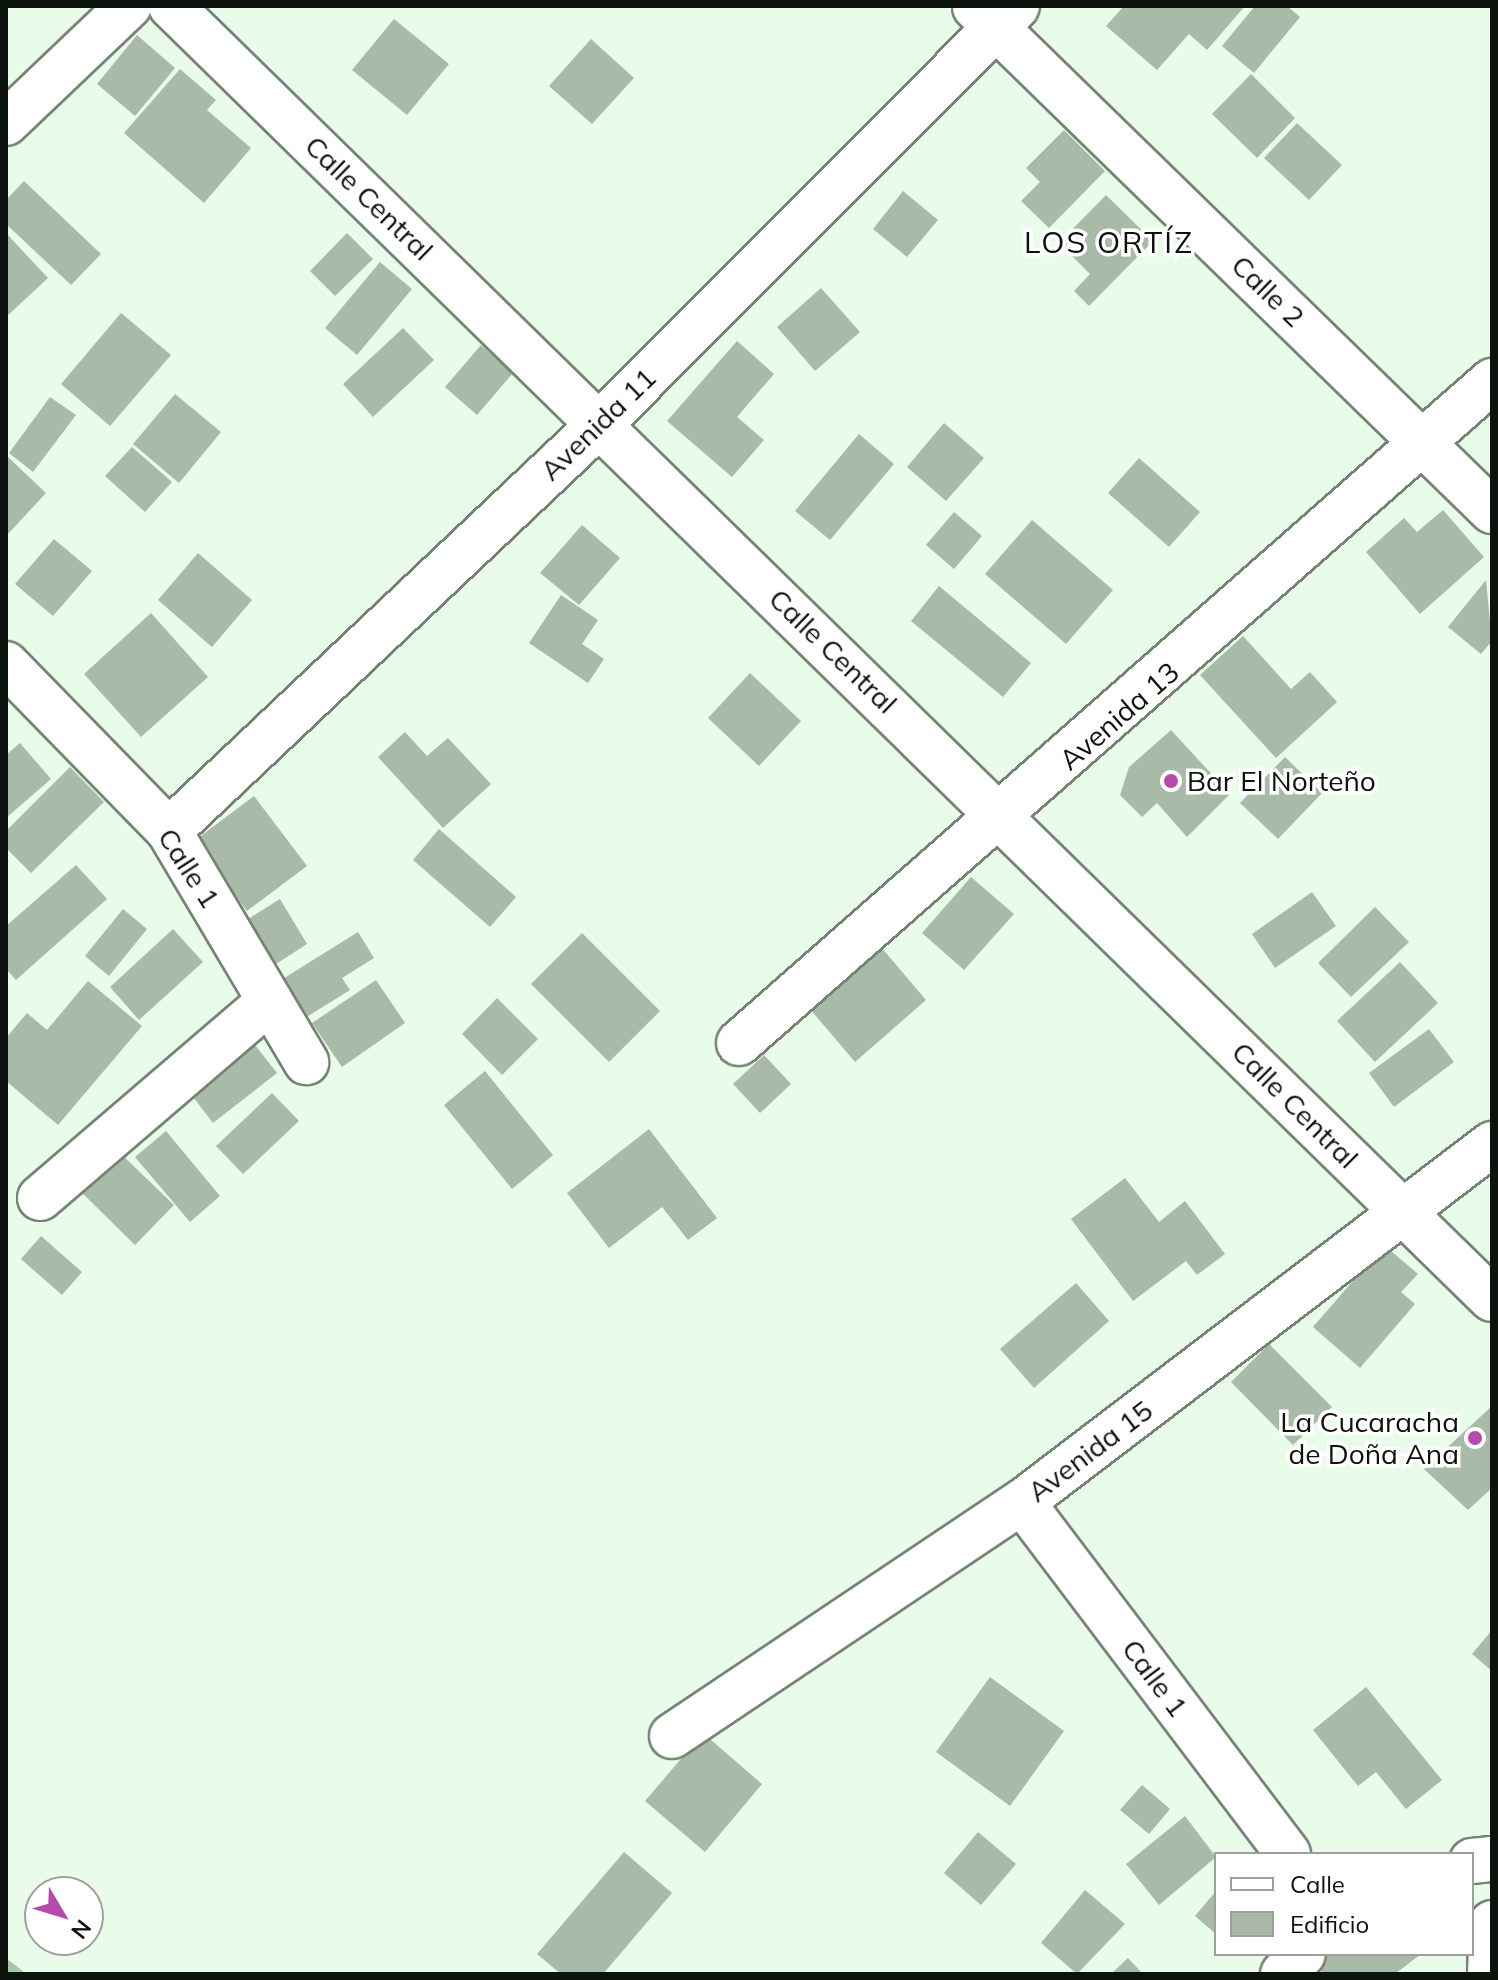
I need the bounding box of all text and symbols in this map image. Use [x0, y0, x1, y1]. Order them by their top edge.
street label: Calle Central [298, 129, 440, 267]
district label: LOS ORTÍZ [1024, 224, 1194, 260]
street label: Calle 2 [1225, 248, 1311, 334]
street label: Avenida 11 [533, 361, 663, 487]
street label: Calle Central [762, 582, 904, 720]
street label: Avenida 13 [1052, 655, 1186, 777]
place label: Bar El Norteño [1187, 764, 1376, 798]
marker: Bar El Norteño [1162, 772, 1180, 790]
street label: Calle 1 [151, 822, 227, 914]
street label: Calle Central [1225, 1035, 1365, 1175]
street label: Avenida 15 [1021, 1393, 1159, 1509]
place label: La Cucaracha de Doña Ana [1280, 1405, 1459, 1471]
marker: La Cucaracha de Doña Ana [1466, 1429, 1484, 1447]
street label: Calle 1 [1115, 1633, 1195, 1723]
legend [1214, 1852, 1474, 1956]
text: Calle [1290, 1869, 1345, 1899]
north arrow [24, 1876, 104, 1956]
text: Edificio [1290, 1909, 1369, 1939]
text: N [65, 1914, 97, 1945]

